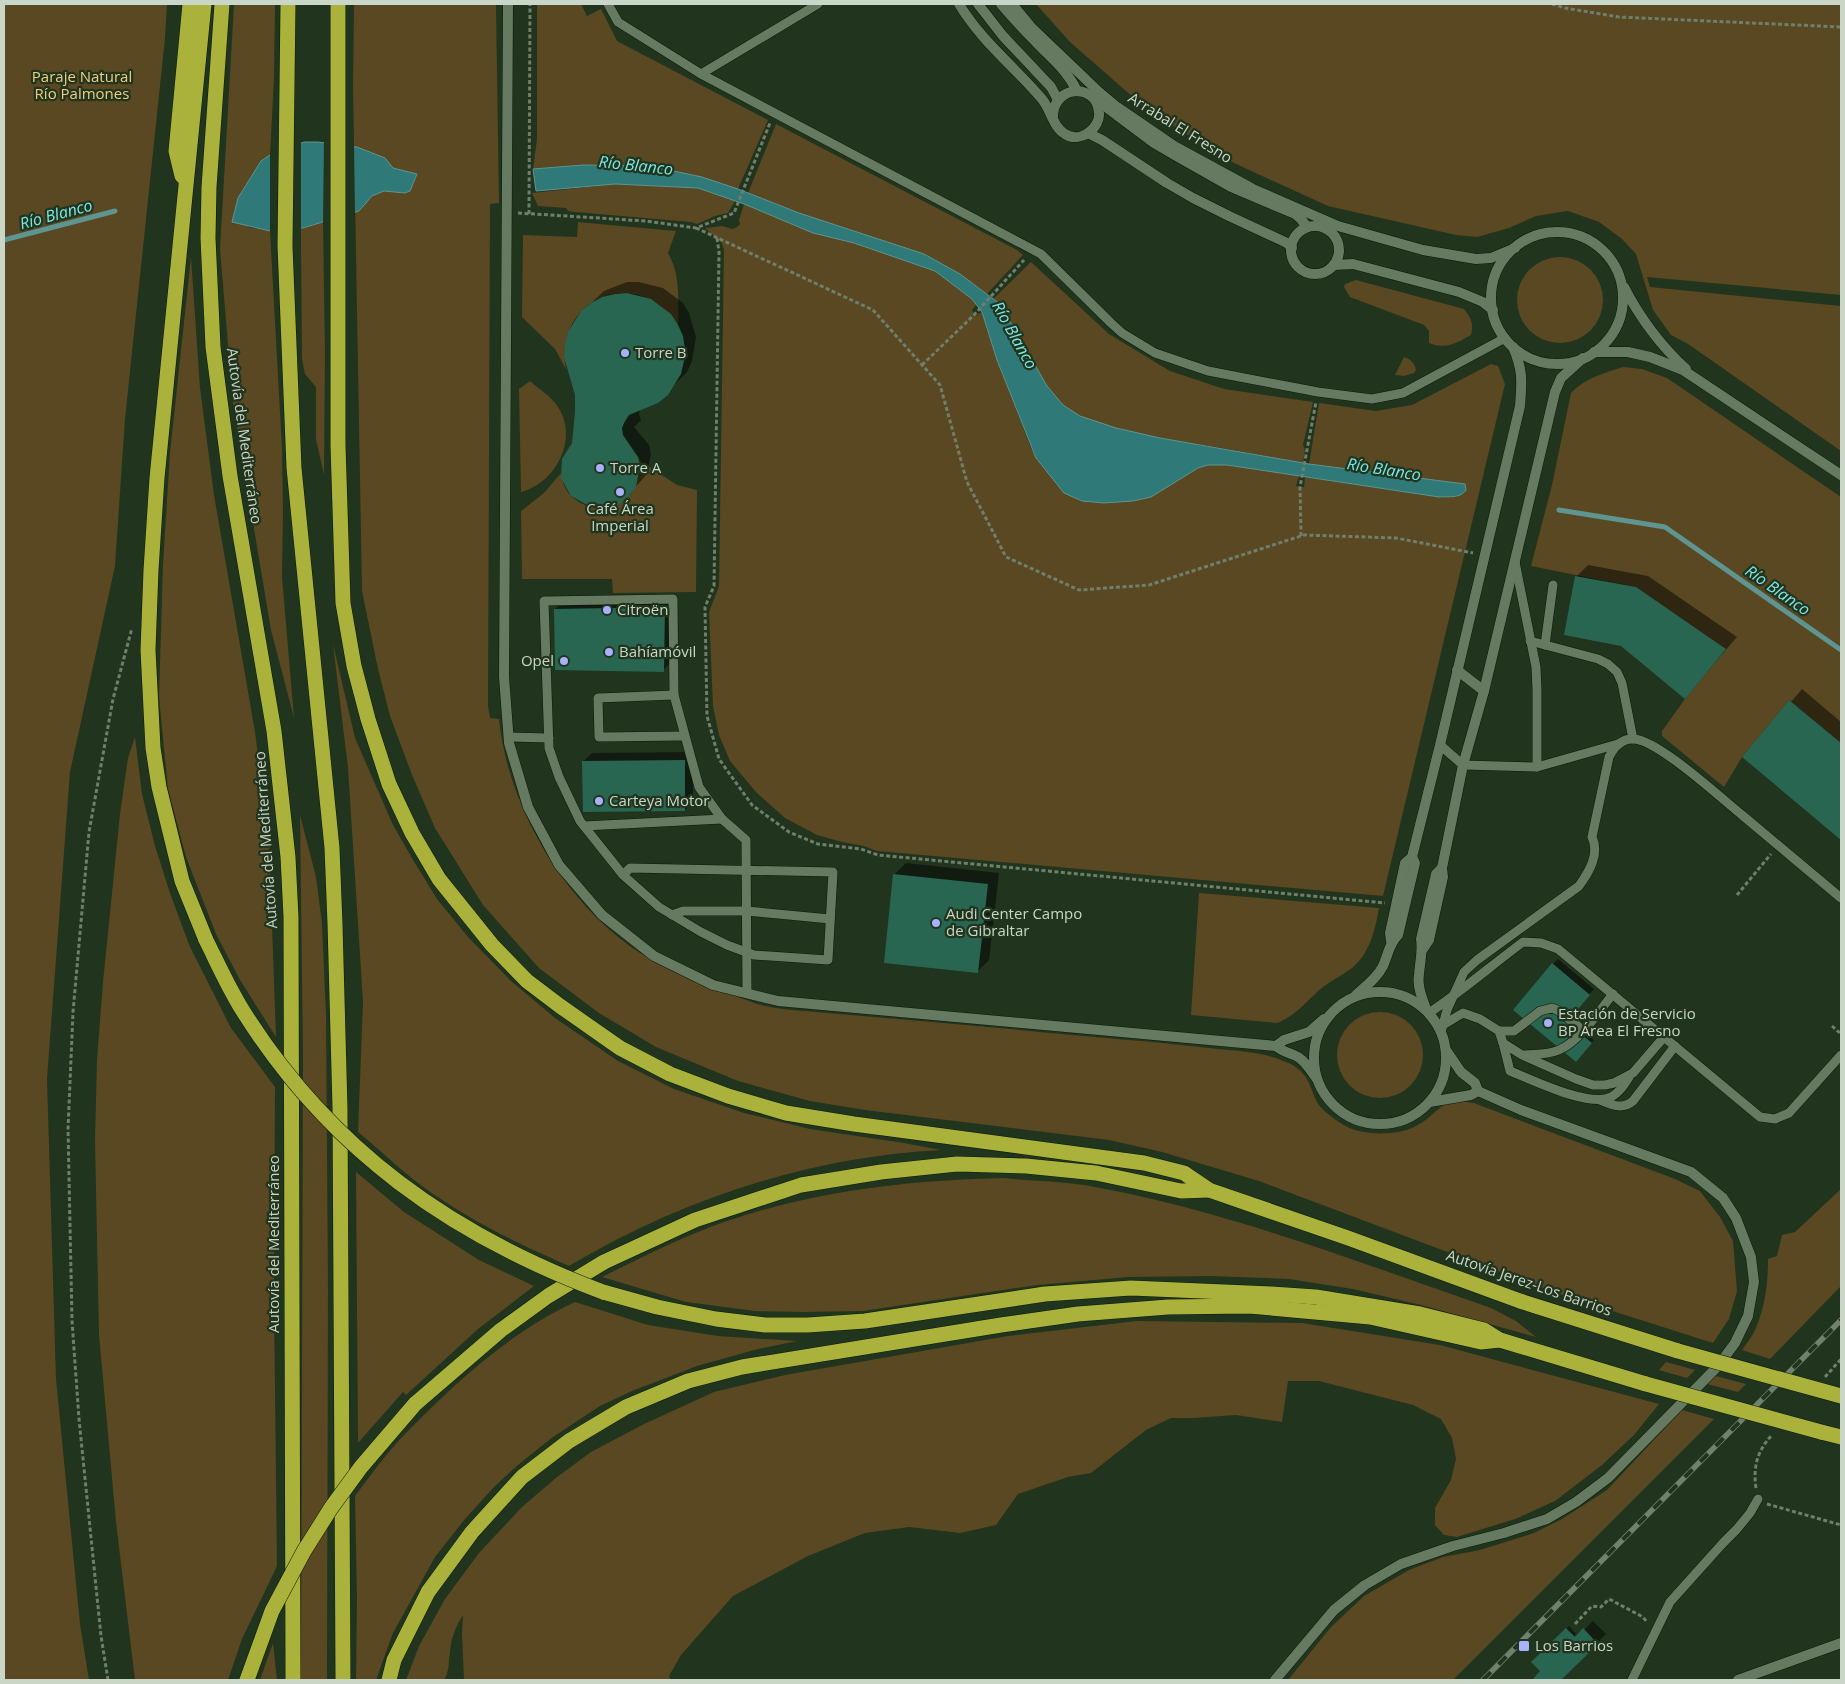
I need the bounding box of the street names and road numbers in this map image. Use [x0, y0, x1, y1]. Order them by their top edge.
street label: Arrabal El Fresno [1125, 87, 1236, 167]
street label: Autovía del Mediterráneo [223, 346, 267, 525]
street label: Autovía del Mediterráneo [249, 751, 281, 929]
street label: Autovía del Mediterráneo [263, 1155, 283, 1333]
street label: Autovía Jerez-Los Barrios [1444, 1244, 1615, 1320]

